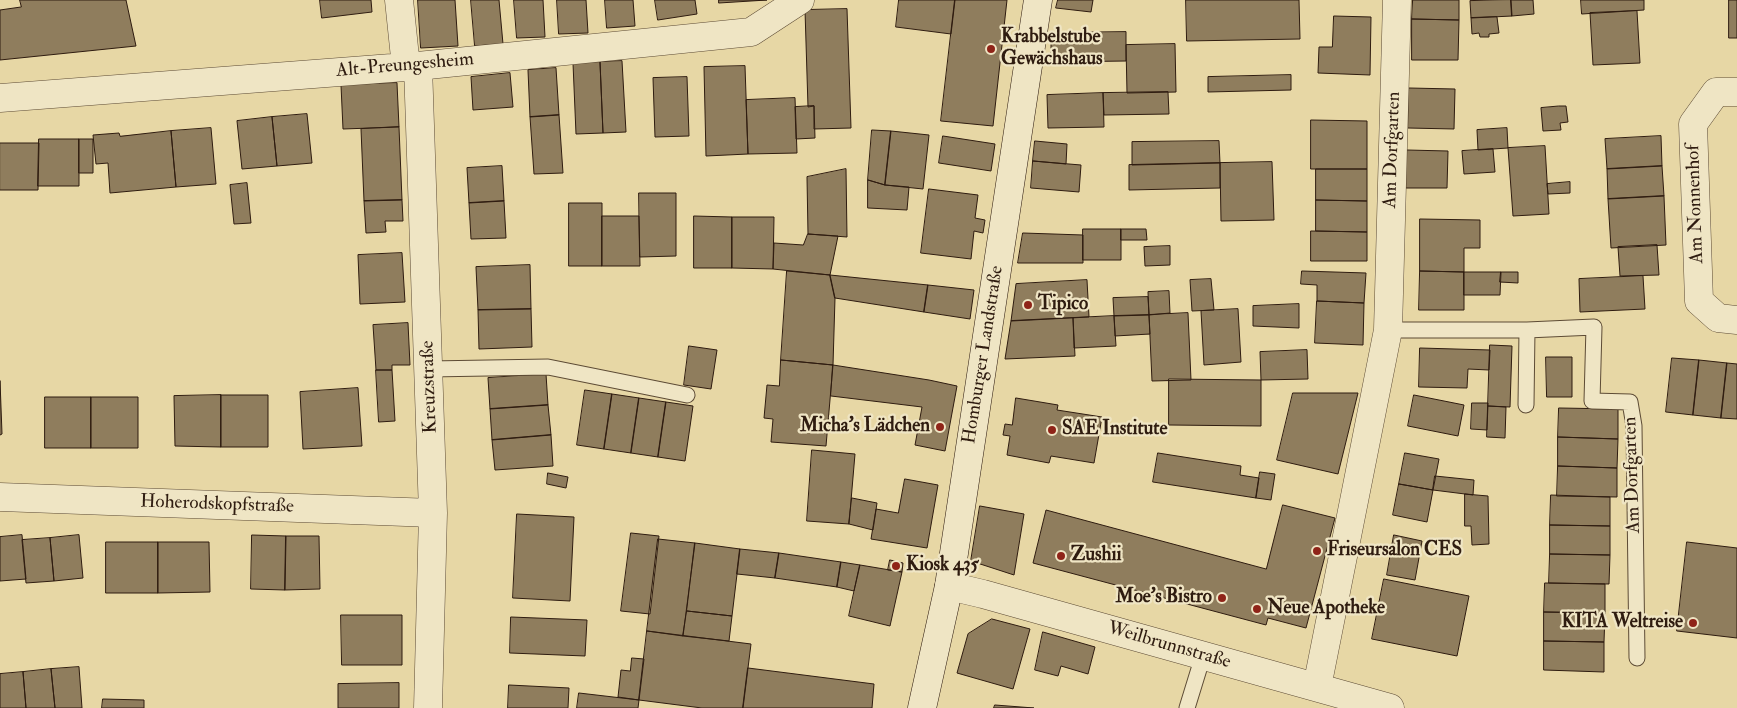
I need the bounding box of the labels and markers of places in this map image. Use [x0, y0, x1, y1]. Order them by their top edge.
place label: Krabbelstube Gewächshaus [1001, 27, 1103, 71]
marker: Krabbelstube Gewächshaus [985, 43, 997, 55]
place label: Tipico [1038, 294, 1088, 316]
marker: Tipico [1022, 299, 1034, 311]
place label: Micha's Lädchen [800, 416, 930, 438]
place label: SAE Institute [1062, 419, 1167, 441]
marker: Micha's Lädchen [934, 421, 946, 433]
marker: SAE Institute [1046, 424, 1058, 436]
place label: Friseursalon CES [1327, 540, 1462, 562]
place label: Zushii [1071, 545, 1122, 567]
marker: Friseursalon CES [1311, 545, 1323, 557]
marker: Zushii [1055, 550, 1067, 562]
place label: Kiosk 435 [906, 555, 979, 577]
marker: Kiosk 435 [890, 560, 902, 572]
place label: Moe's Bistro [1116, 587, 1212, 609]
marker: Moe's Bistro [1216, 592, 1228, 604]
place label: Neue Apotheke [1267, 598, 1385, 620]
marker: Neue Apotheke [1251, 603, 1263, 615]
place label: KITA Weltreise [1562, 612, 1683, 634]
marker: KITA Weltreise [1687, 617, 1699, 629]

